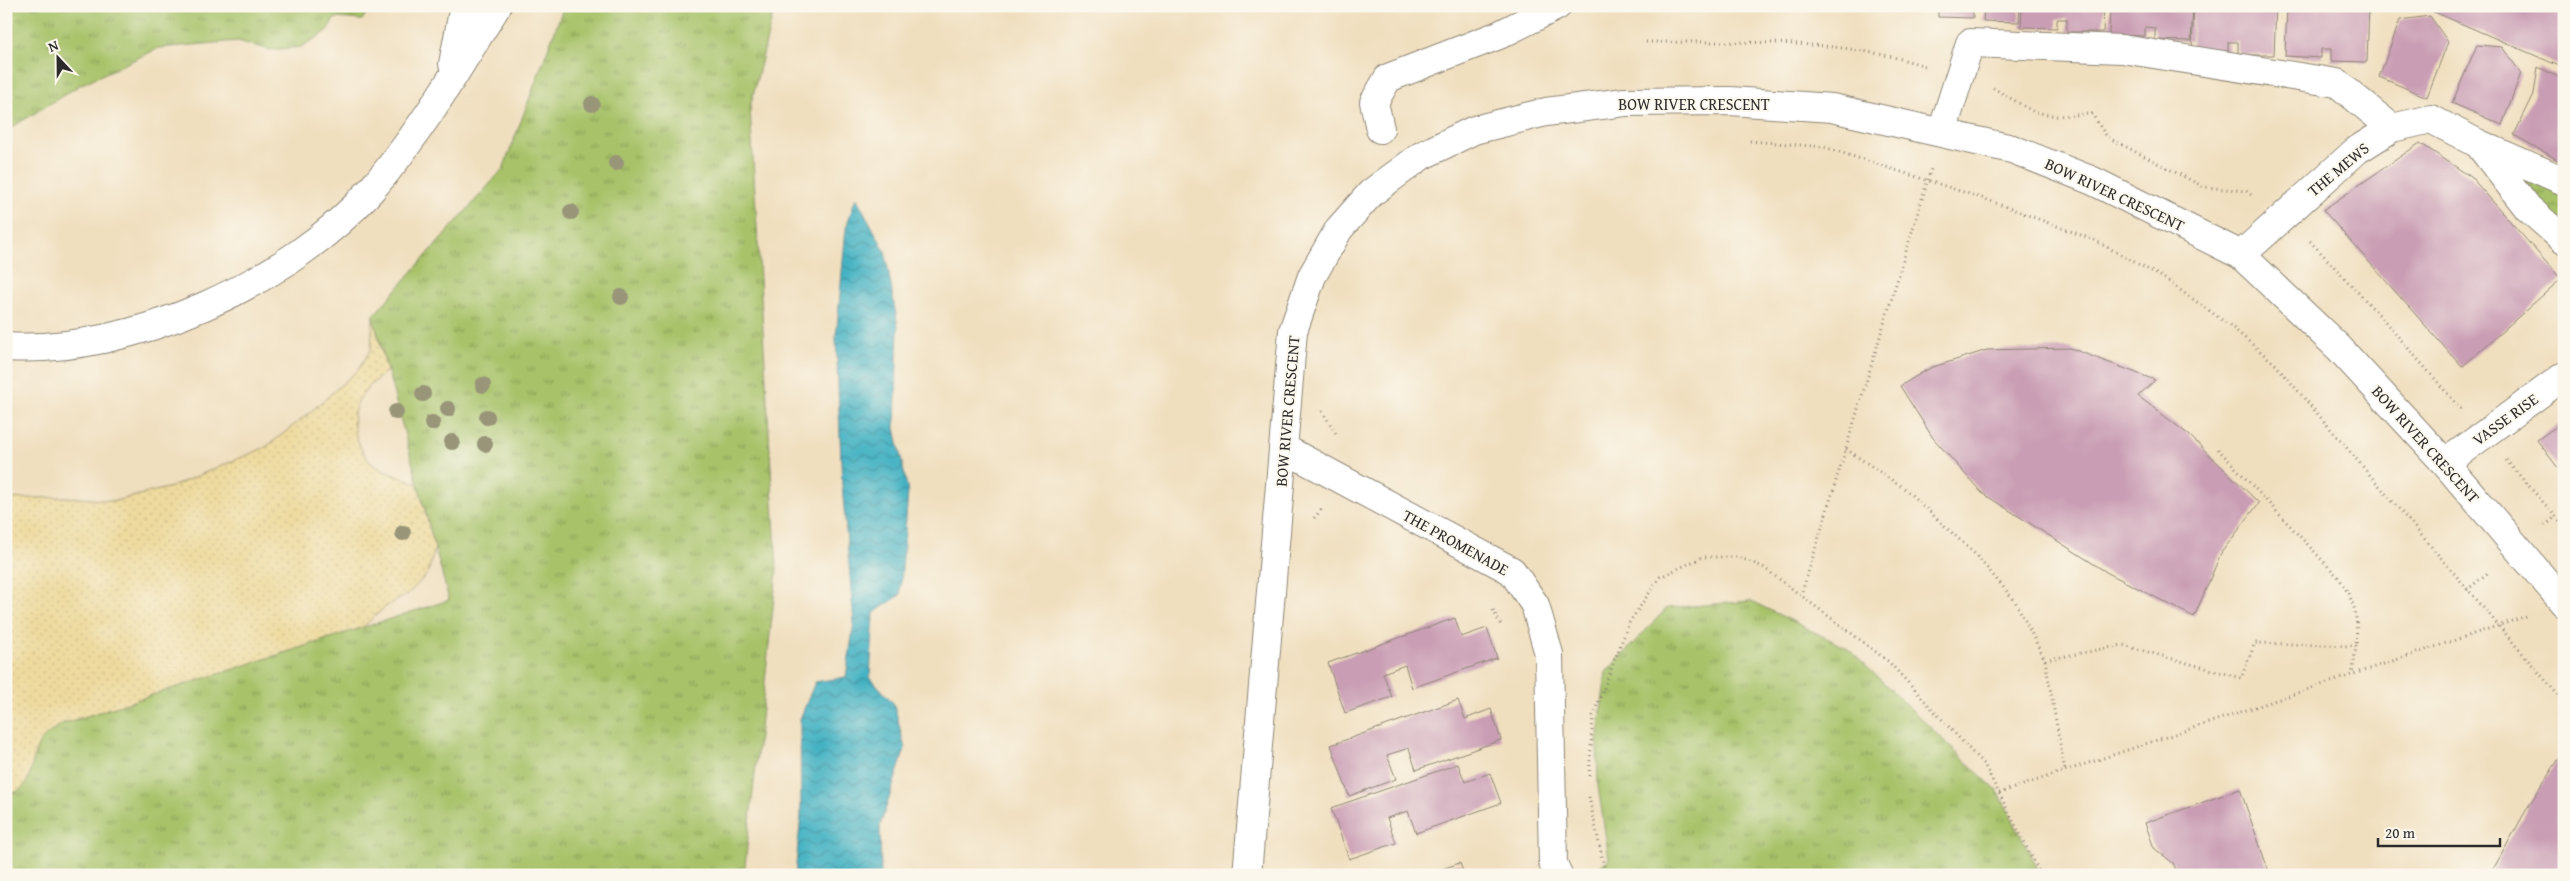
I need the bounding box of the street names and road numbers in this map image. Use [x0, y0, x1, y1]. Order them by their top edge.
street label: BOW RIVER CRESCENT [1618, 92, 1770, 116]
street label: THE MEWS [2302, 136, 2374, 202]
street label: BOW RIVER CRESCENT [2041, 151, 2189, 237]
street label: BOW RIVER CRESCENT [1268, 335, 1306, 487]
street label: BOW RIVER CRESCENT [2366, 380, 2486, 508]
street label: VASSE RISE [2467, 387, 2543, 451]
street label: THE PROMENADE [1399, 503, 1513, 581]

